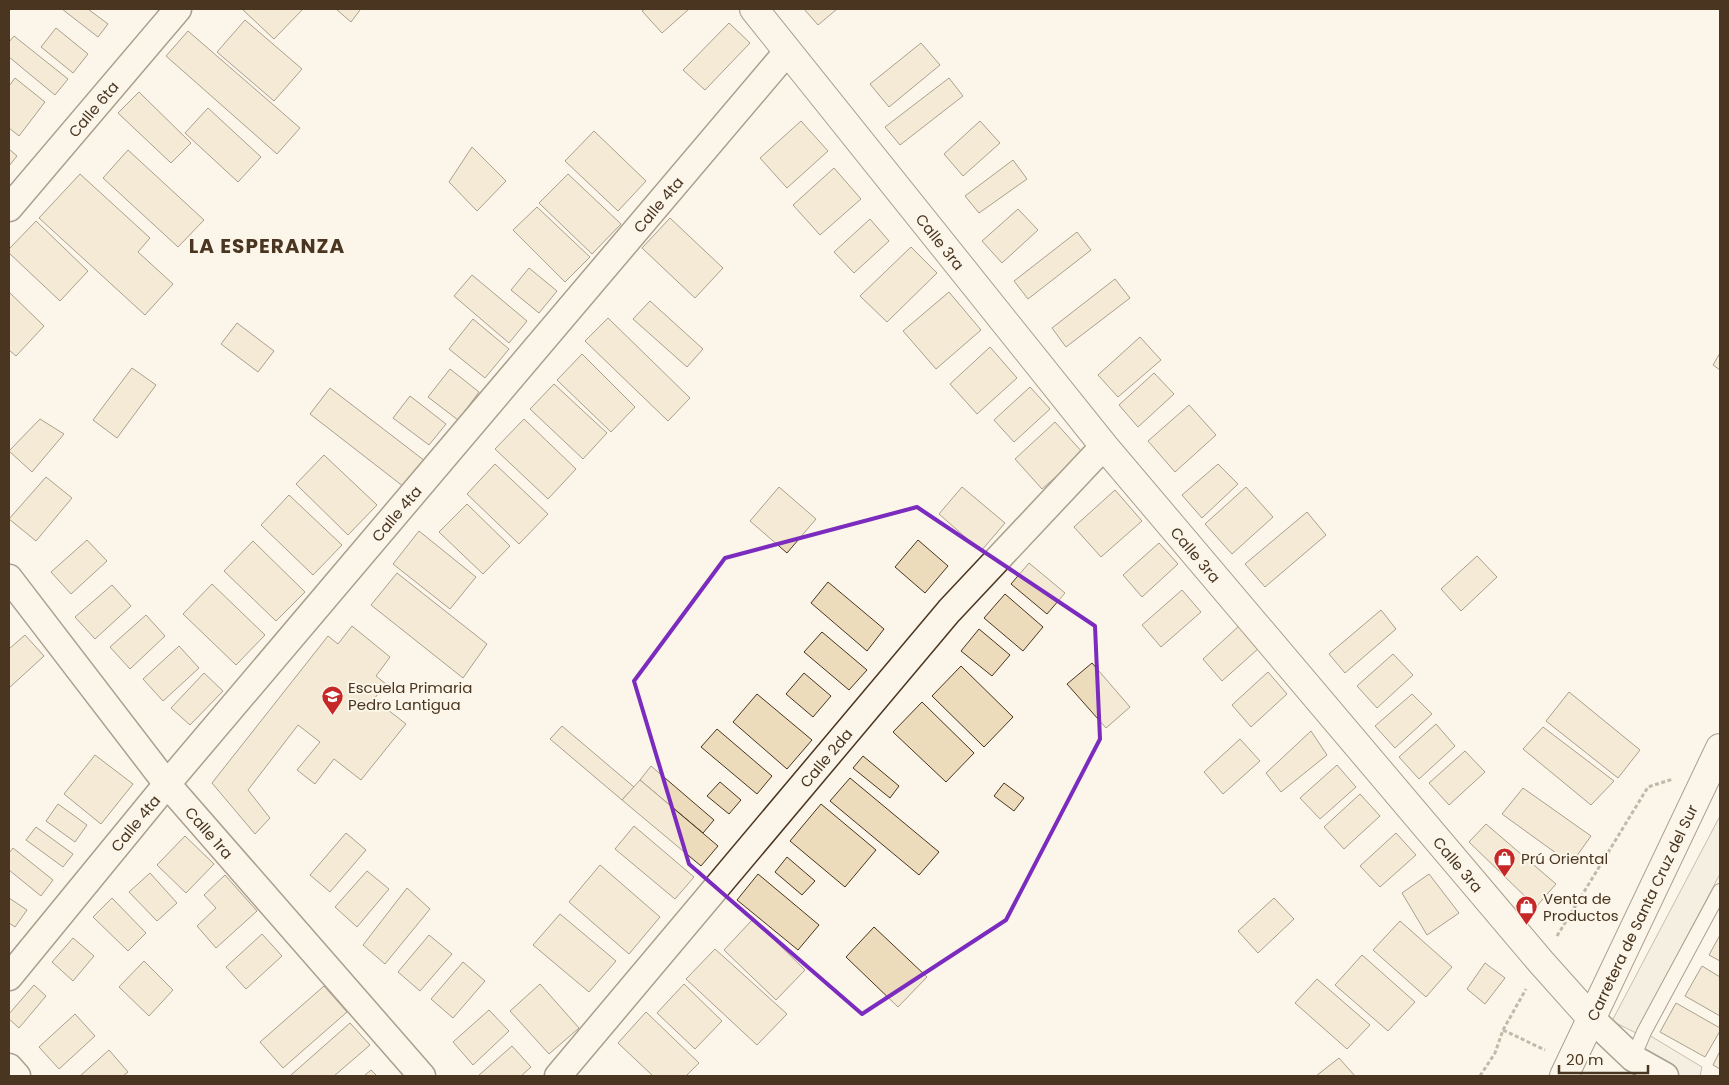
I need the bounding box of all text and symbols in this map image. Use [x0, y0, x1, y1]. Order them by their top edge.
street label: Calle 6ta [63, 76, 123, 141]
street label: Calle 4ta [628, 172, 688, 237]
street label: Calle 3ra [911, 209, 969, 274]
district label: LA ESPERANZA [189, 232, 345, 260]
street label: Calle 4ta [366, 481, 426, 546]
street label: Calle 3ra [1166, 522, 1226, 587]
place label: Escuela Primaria Pedro Lantigua [348, 677, 472, 715]
school or university icon: Escuela Primaria Pedro Lantigua [320, 684, 344, 715]
street label: Calle 2da [795, 724, 857, 792]
street label: Calle 4ta [106, 790, 165, 856]
street label: Carretera de Santa Cruz del Sur [1581, 801, 1702, 1024]
street label: Calle 1ra [181, 802, 238, 863]
street label: Calle 3ra [1429, 832, 1488, 897]
shop icon: Prú Oriental [1493, 846, 1517, 877]
place label: Prú Oriental [1521, 848, 1608, 869]
place label: Venta de Productos [1543, 888, 1619, 926]
shop icon: Venta de Productos [1515, 895, 1539, 926]
scale bar [1559, 1042, 1648, 1074]
text: 20 m [1566, 1049, 1604, 1070]

